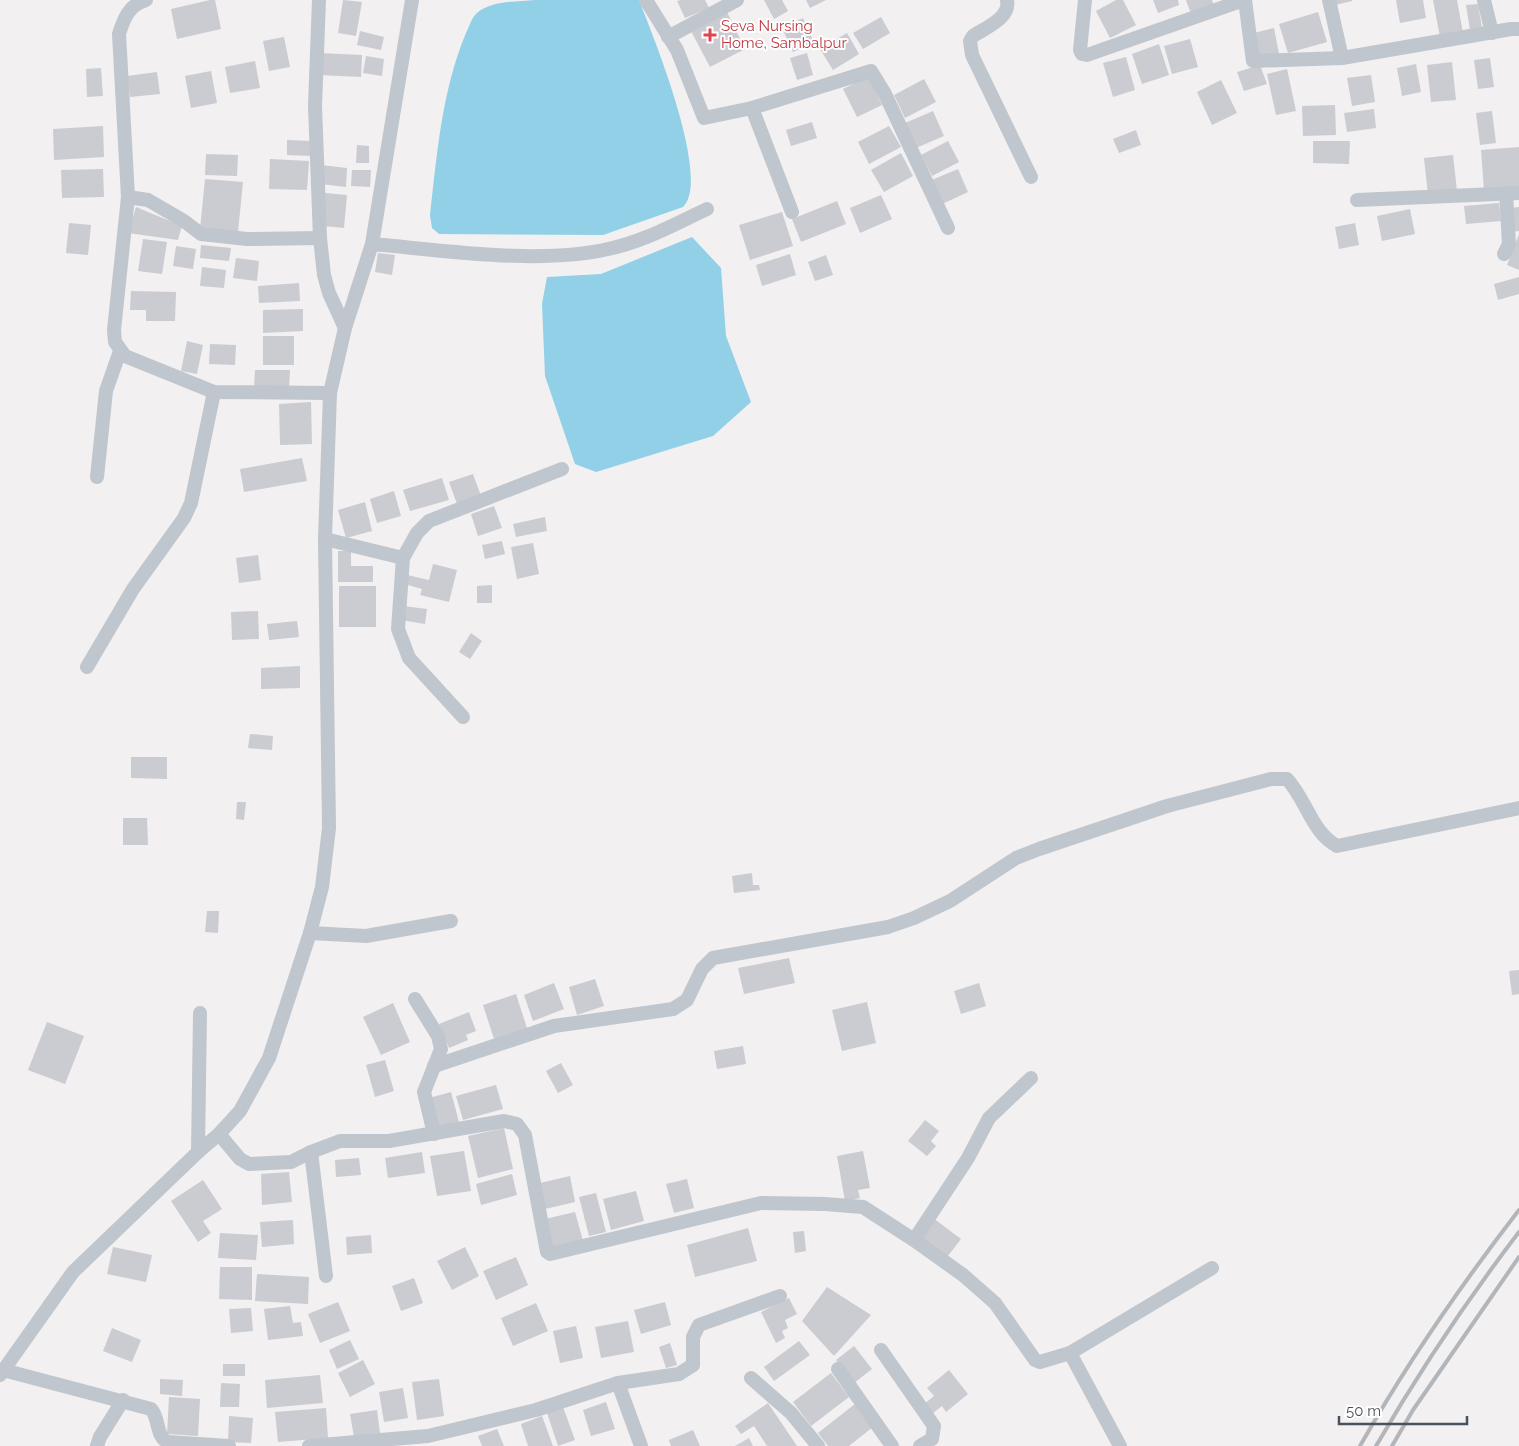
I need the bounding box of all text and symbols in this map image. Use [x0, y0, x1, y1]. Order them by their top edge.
place label: Seva Nursing Home, Sambalpur [721, 17, 847, 52]
marker: Seva Nursing Home, Sambalpur [703, 28, 717, 42]
scale bar [1339, 1394, 1466, 1426]
text: 50 m [1346, 1402, 1381, 1420]

